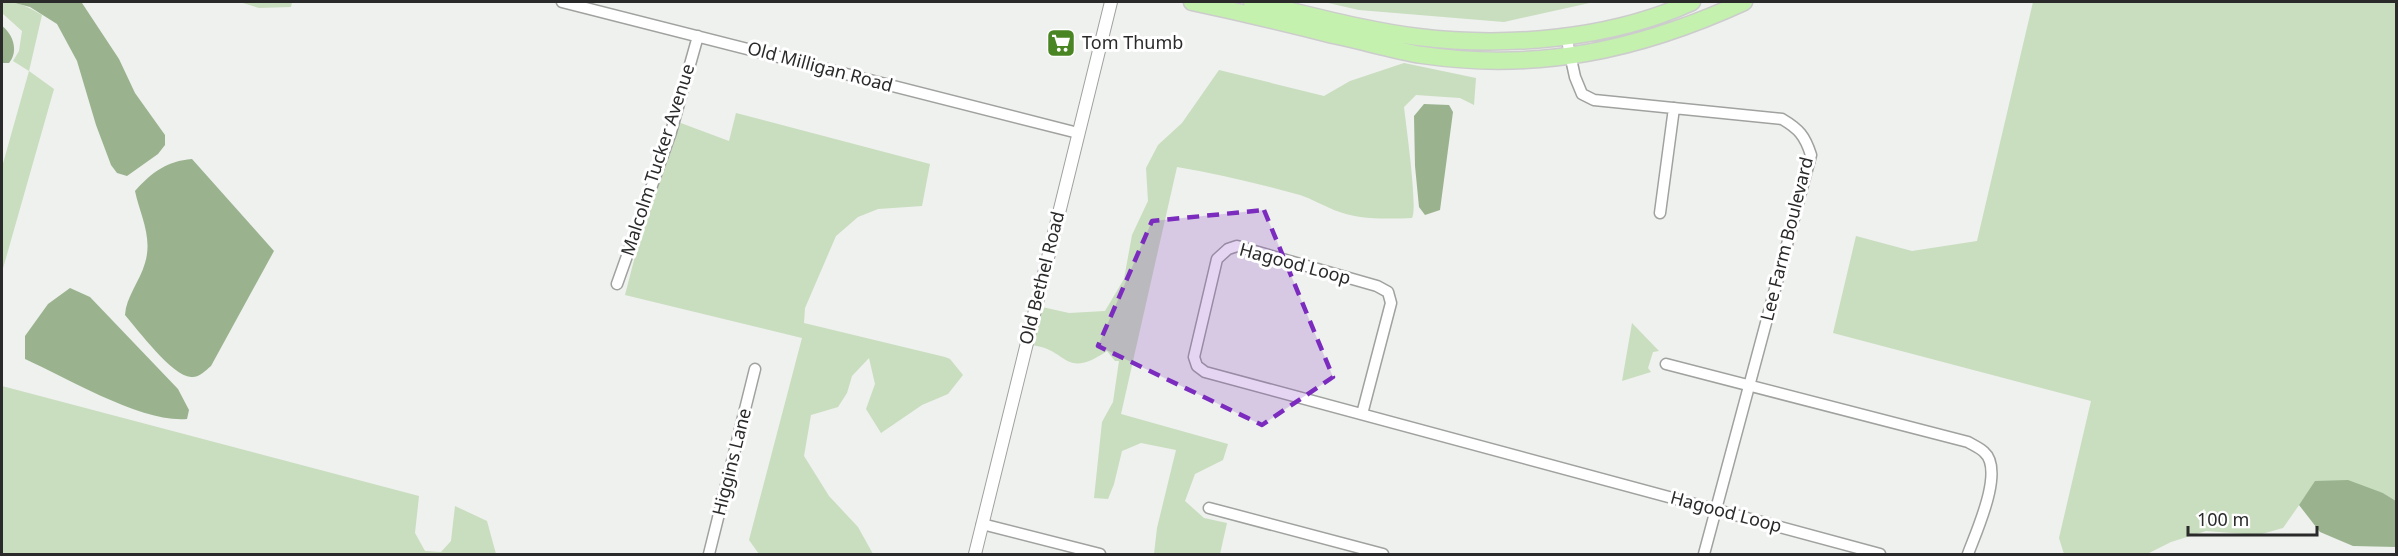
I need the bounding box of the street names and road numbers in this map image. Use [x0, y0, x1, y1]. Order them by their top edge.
street label: Old Milligan Road [745, 35, 896, 97]
street label: Malcolm Tucker Avenue [615, 61, 699, 259]
street label: Lee Farm Boulevard [1754, 154, 1818, 323]
street label: Old Bethel Road [1013, 209, 1069, 347]
street label: Hagood Loop [1237, 237, 1354, 289]
street label: Higgins Lane [706, 405, 756, 518]
street label: Hagood Loop [1668, 485, 1785, 537]

